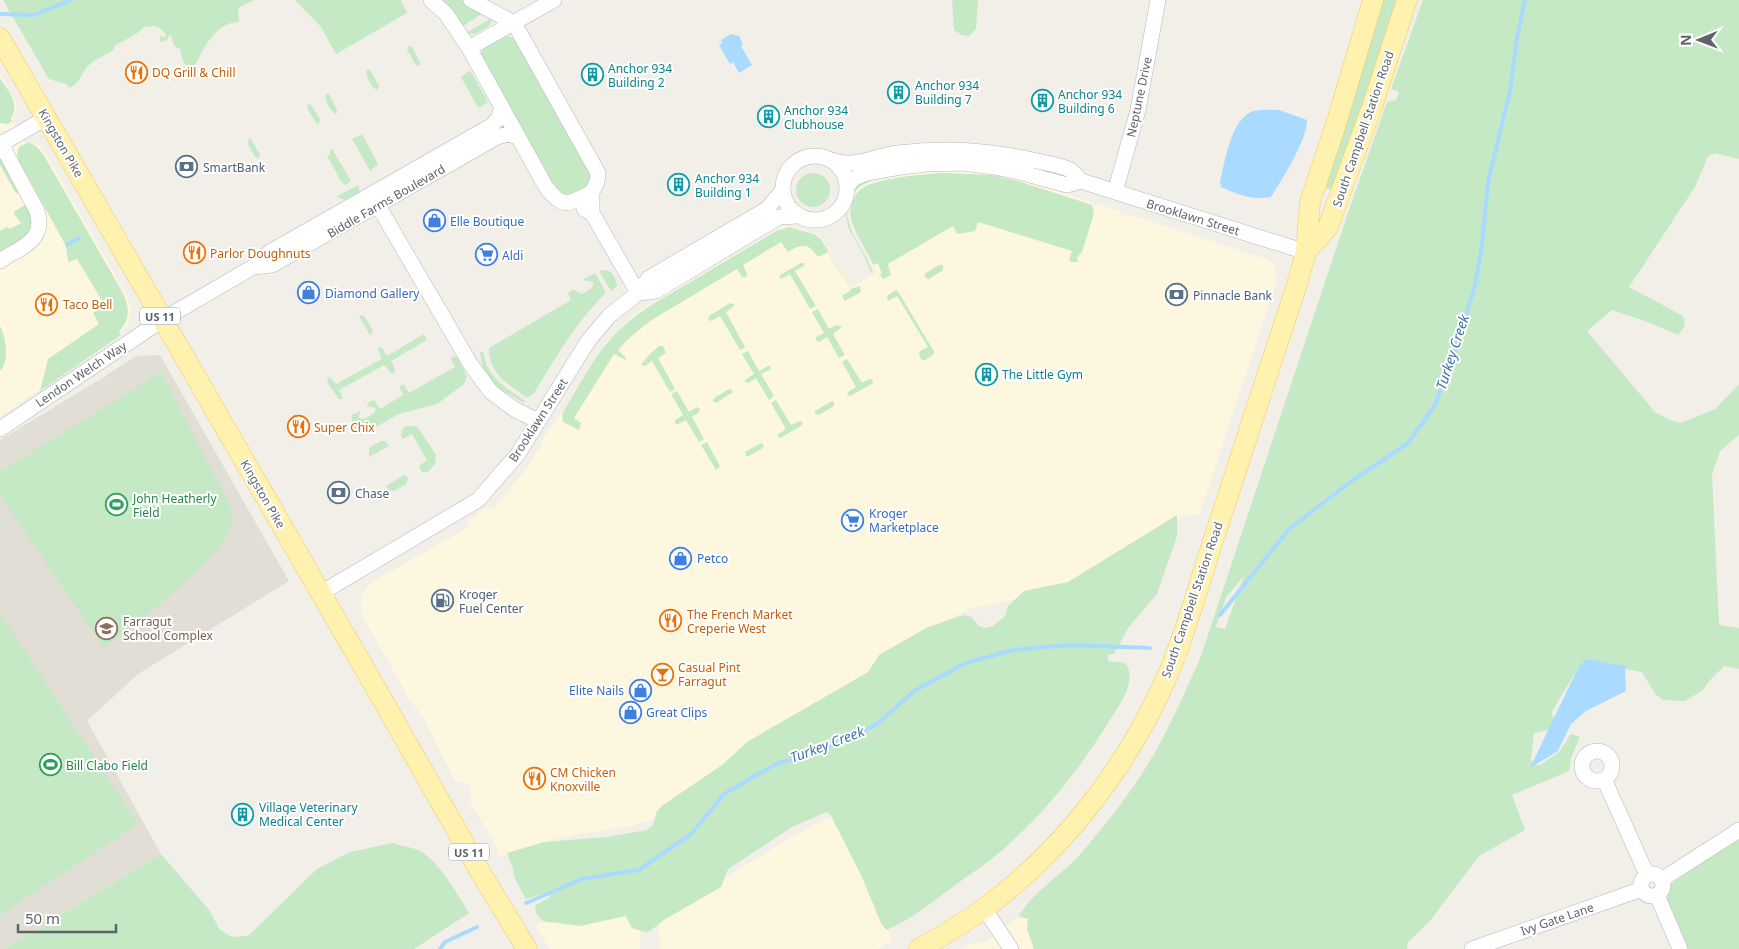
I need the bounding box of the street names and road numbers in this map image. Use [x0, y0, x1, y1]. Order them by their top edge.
street label: South Campbell Station Road [1328, 49, 1398, 209]
street label: Neptune Drive [1122, 55, 1156, 139]
street label: Kingston Pike [34, 106, 88, 181]
street label: Biddle Farms Boulevard [324, 160, 448, 242]
street label: Brooklawn Street [1144, 195, 1242, 239]
road number: US 11 [140, 308, 180, 324]
street label: Lendon Welch Way [32, 337, 131, 411]
street label: Brooklawn Street [505, 374, 572, 465]
street label: Kingston Pike [236, 457, 290, 532]
street label: South Campbell Station Road [1157, 520, 1227, 680]
road number: US 11 [449, 844, 489, 860]
street label: Ivy Gate Lane [1518, 898, 1596, 939]

